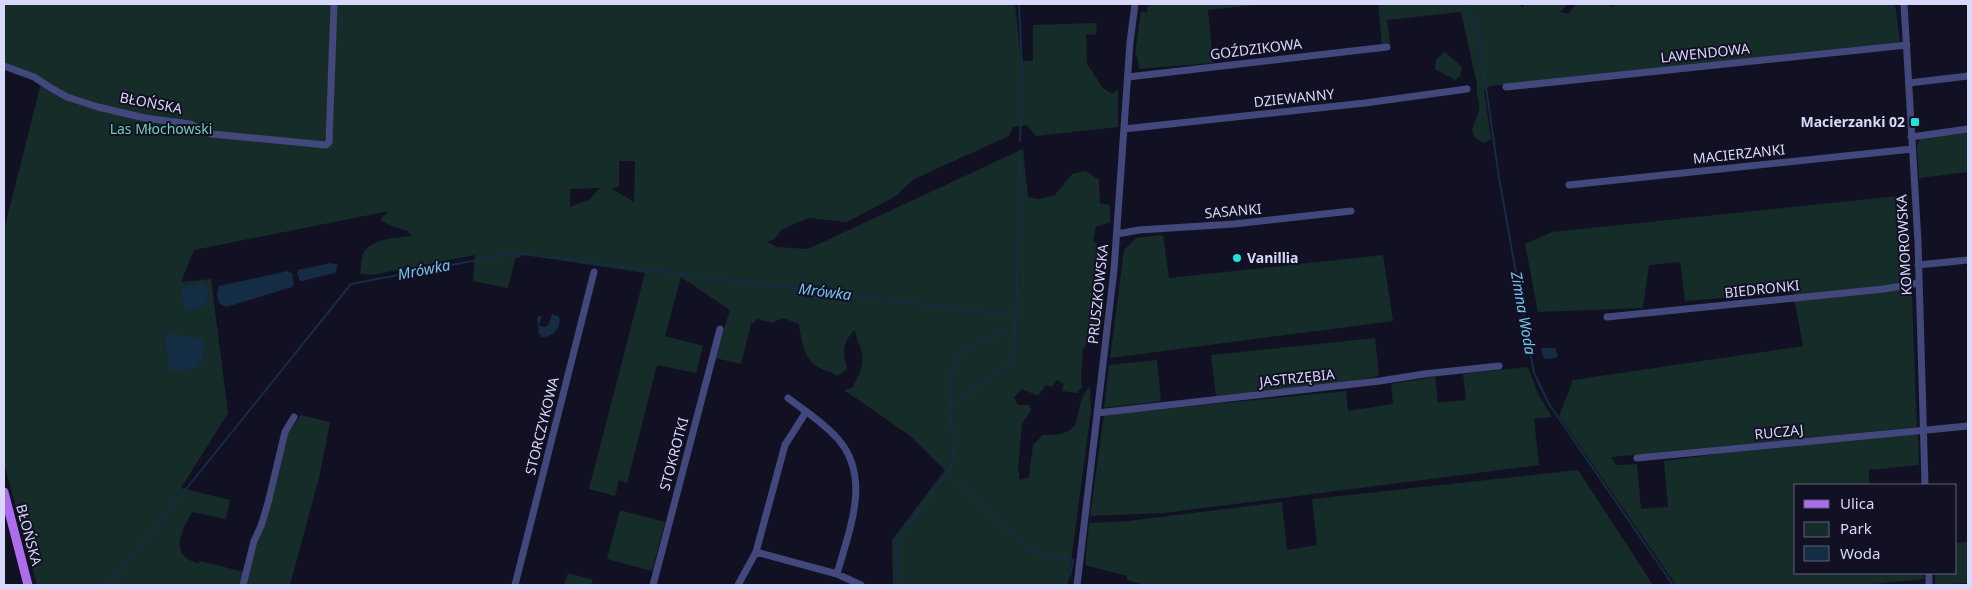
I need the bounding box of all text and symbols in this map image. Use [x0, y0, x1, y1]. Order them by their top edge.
street label: GOŹDZIKOWA [1209, 33, 1303, 64]
street label: LAWENDOWA [1659, 38, 1751, 67]
street label: DZIEWANNY [1253, 84, 1335, 111]
street label: BŁOŃSKA [118, 87, 184, 118]
place label: Macierzanki 02 [1800, 112, 1905, 131]
marker: Macierzanki 02 [1909, 116, 1921, 128]
park label: Las Młochowski [110, 119, 212, 138]
street label: MACIERZANKI [1692, 139, 1786, 168]
street label: KOMOROWSKA [1891, 194, 1916, 296]
street label: SASANKI [1204, 199, 1263, 222]
street label: PRUSZKOWSKA [1083, 243, 1112, 345]
place label: Vanillia [1247, 248, 1298, 267]
marker: Vanillia [1231, 252, 1243, 264]
water label: Mrówka [396, 254, 452, 284]
water label: Zimna Woda [1507, 269, 1541, 357]
street label: BIEDRONKI [1723, 275, 1801, 302]
water label: Mrówka [797, 278, 853, 304]
street label: JASTRZĘBIA [1256, 364, 1336, 391]
street label: STORCZYKOWA [520, 375, 563, 477]
street label: STOKROTKI [655, 415, 692, 493]
street label: RUCZAJ [1753, 419, 1804, 444]
legend [1794, 484, 1957, 574]
text: Ulica [1840, 493, 1874, 513]
street label: BŁOŃSKA [12, 502, 47, 568]
text: Park [1840, 518, 1872, 538]
text: Woda [1840, 543, 1880, 563]

